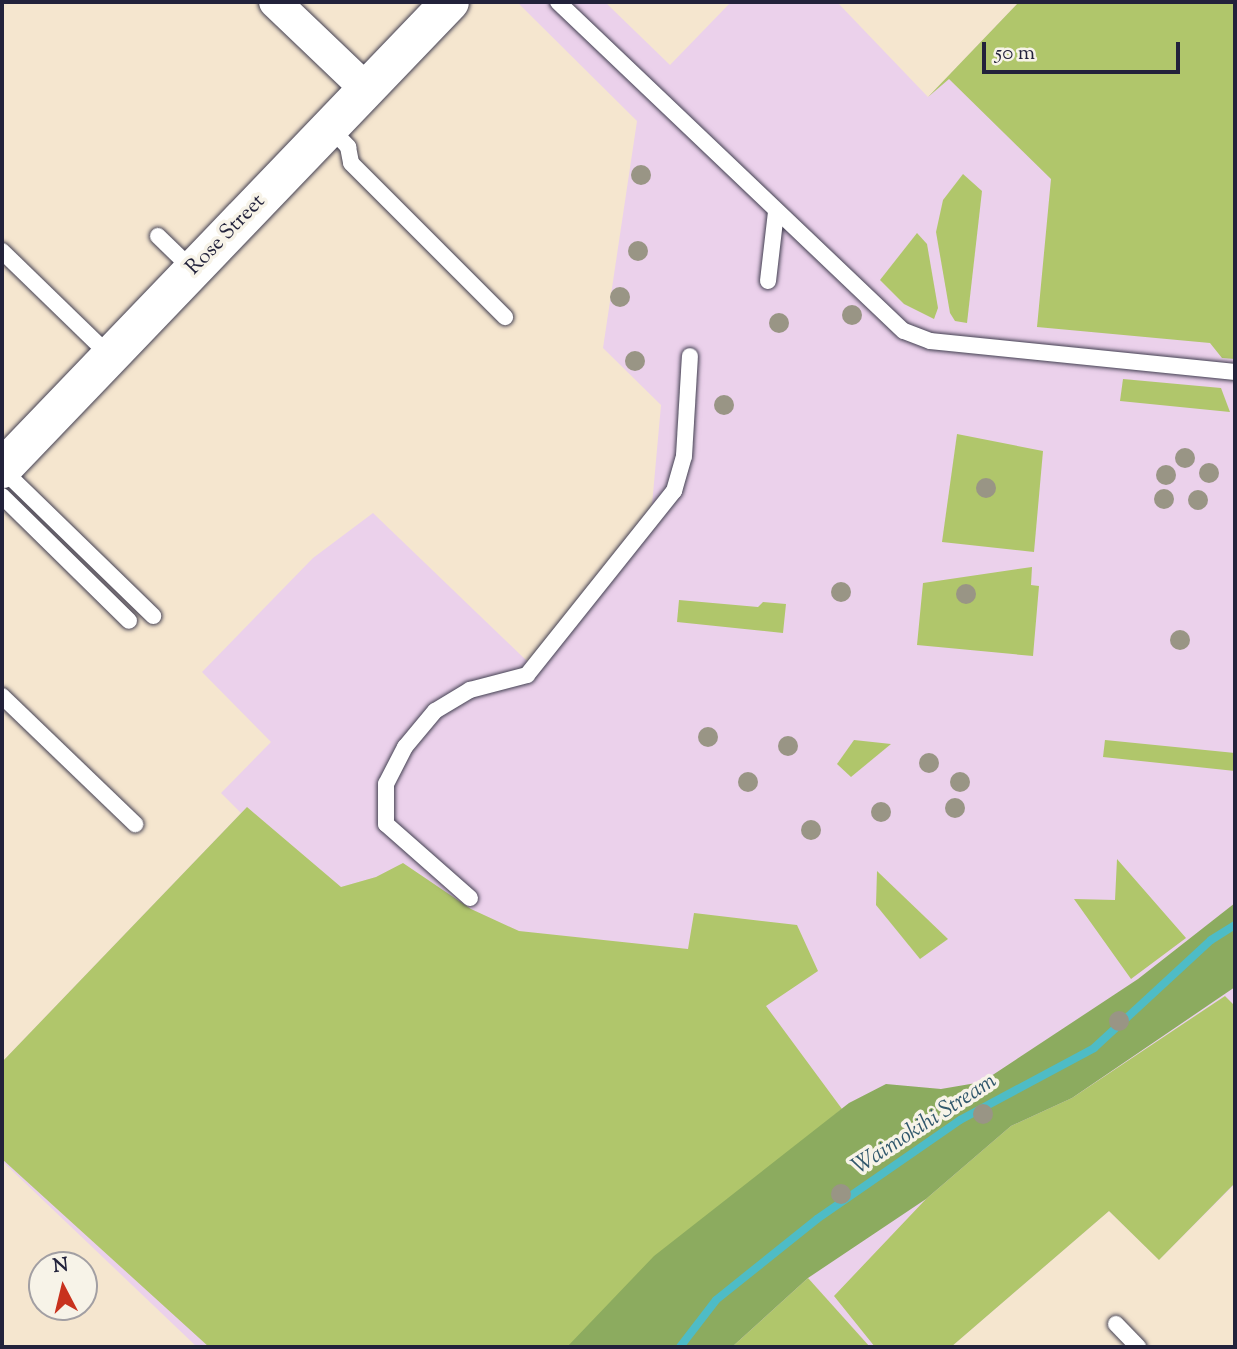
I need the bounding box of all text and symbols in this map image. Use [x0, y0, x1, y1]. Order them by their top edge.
scale bar [985, 28, 1183, 72]
text: 50 m [995, 39, 1035, 69]
street label: Rose Street [181, 189, 271, 281]
water label: Waimokihi Stream [848, 1068, 1002, 1182]
north arrow [28, 1251, 98, 1321]
text: N [51, 1252, 70, 1281]

